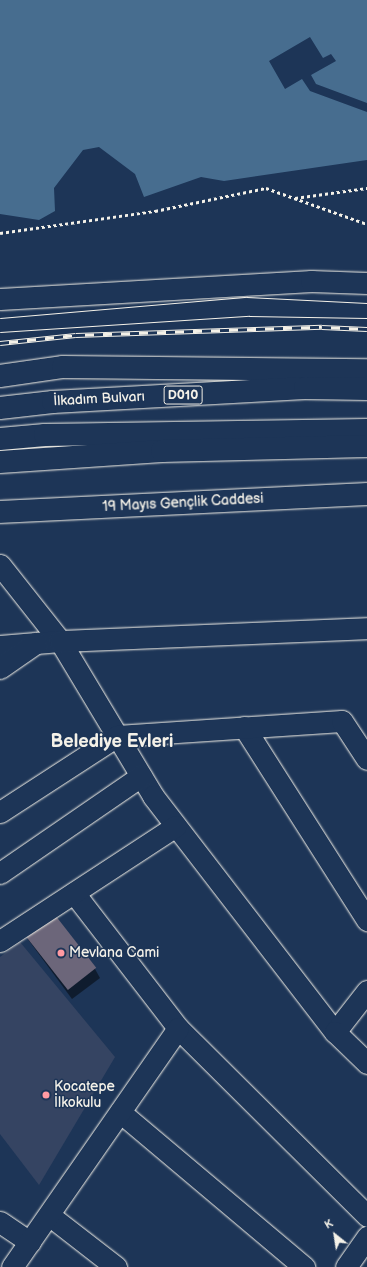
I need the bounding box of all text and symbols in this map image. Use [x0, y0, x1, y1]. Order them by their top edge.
road number: D010 [163, 384, 203, 406]
street label: İlkadım Bulvarı [53, 388, 145, 410]
street label: 19 Mayıs Gençlik Caddesi [102, 490, 264, 516]
district label: Belediye Evleri [51, 731, 173, 753]
place label: Mevlana Cami [69, 945, 159, 961]
marker: Mevlana Cami [56, 948, 66, 958]
place label: Kocatepe İlkokulu [54, 1079, 115, 1112]
marker: Kocatepe İlkokulu [41, 1090, 51, 1100]
north arrow [315, 1215, 355, 1255]
text: K [322, 1217, 335, 1232]

